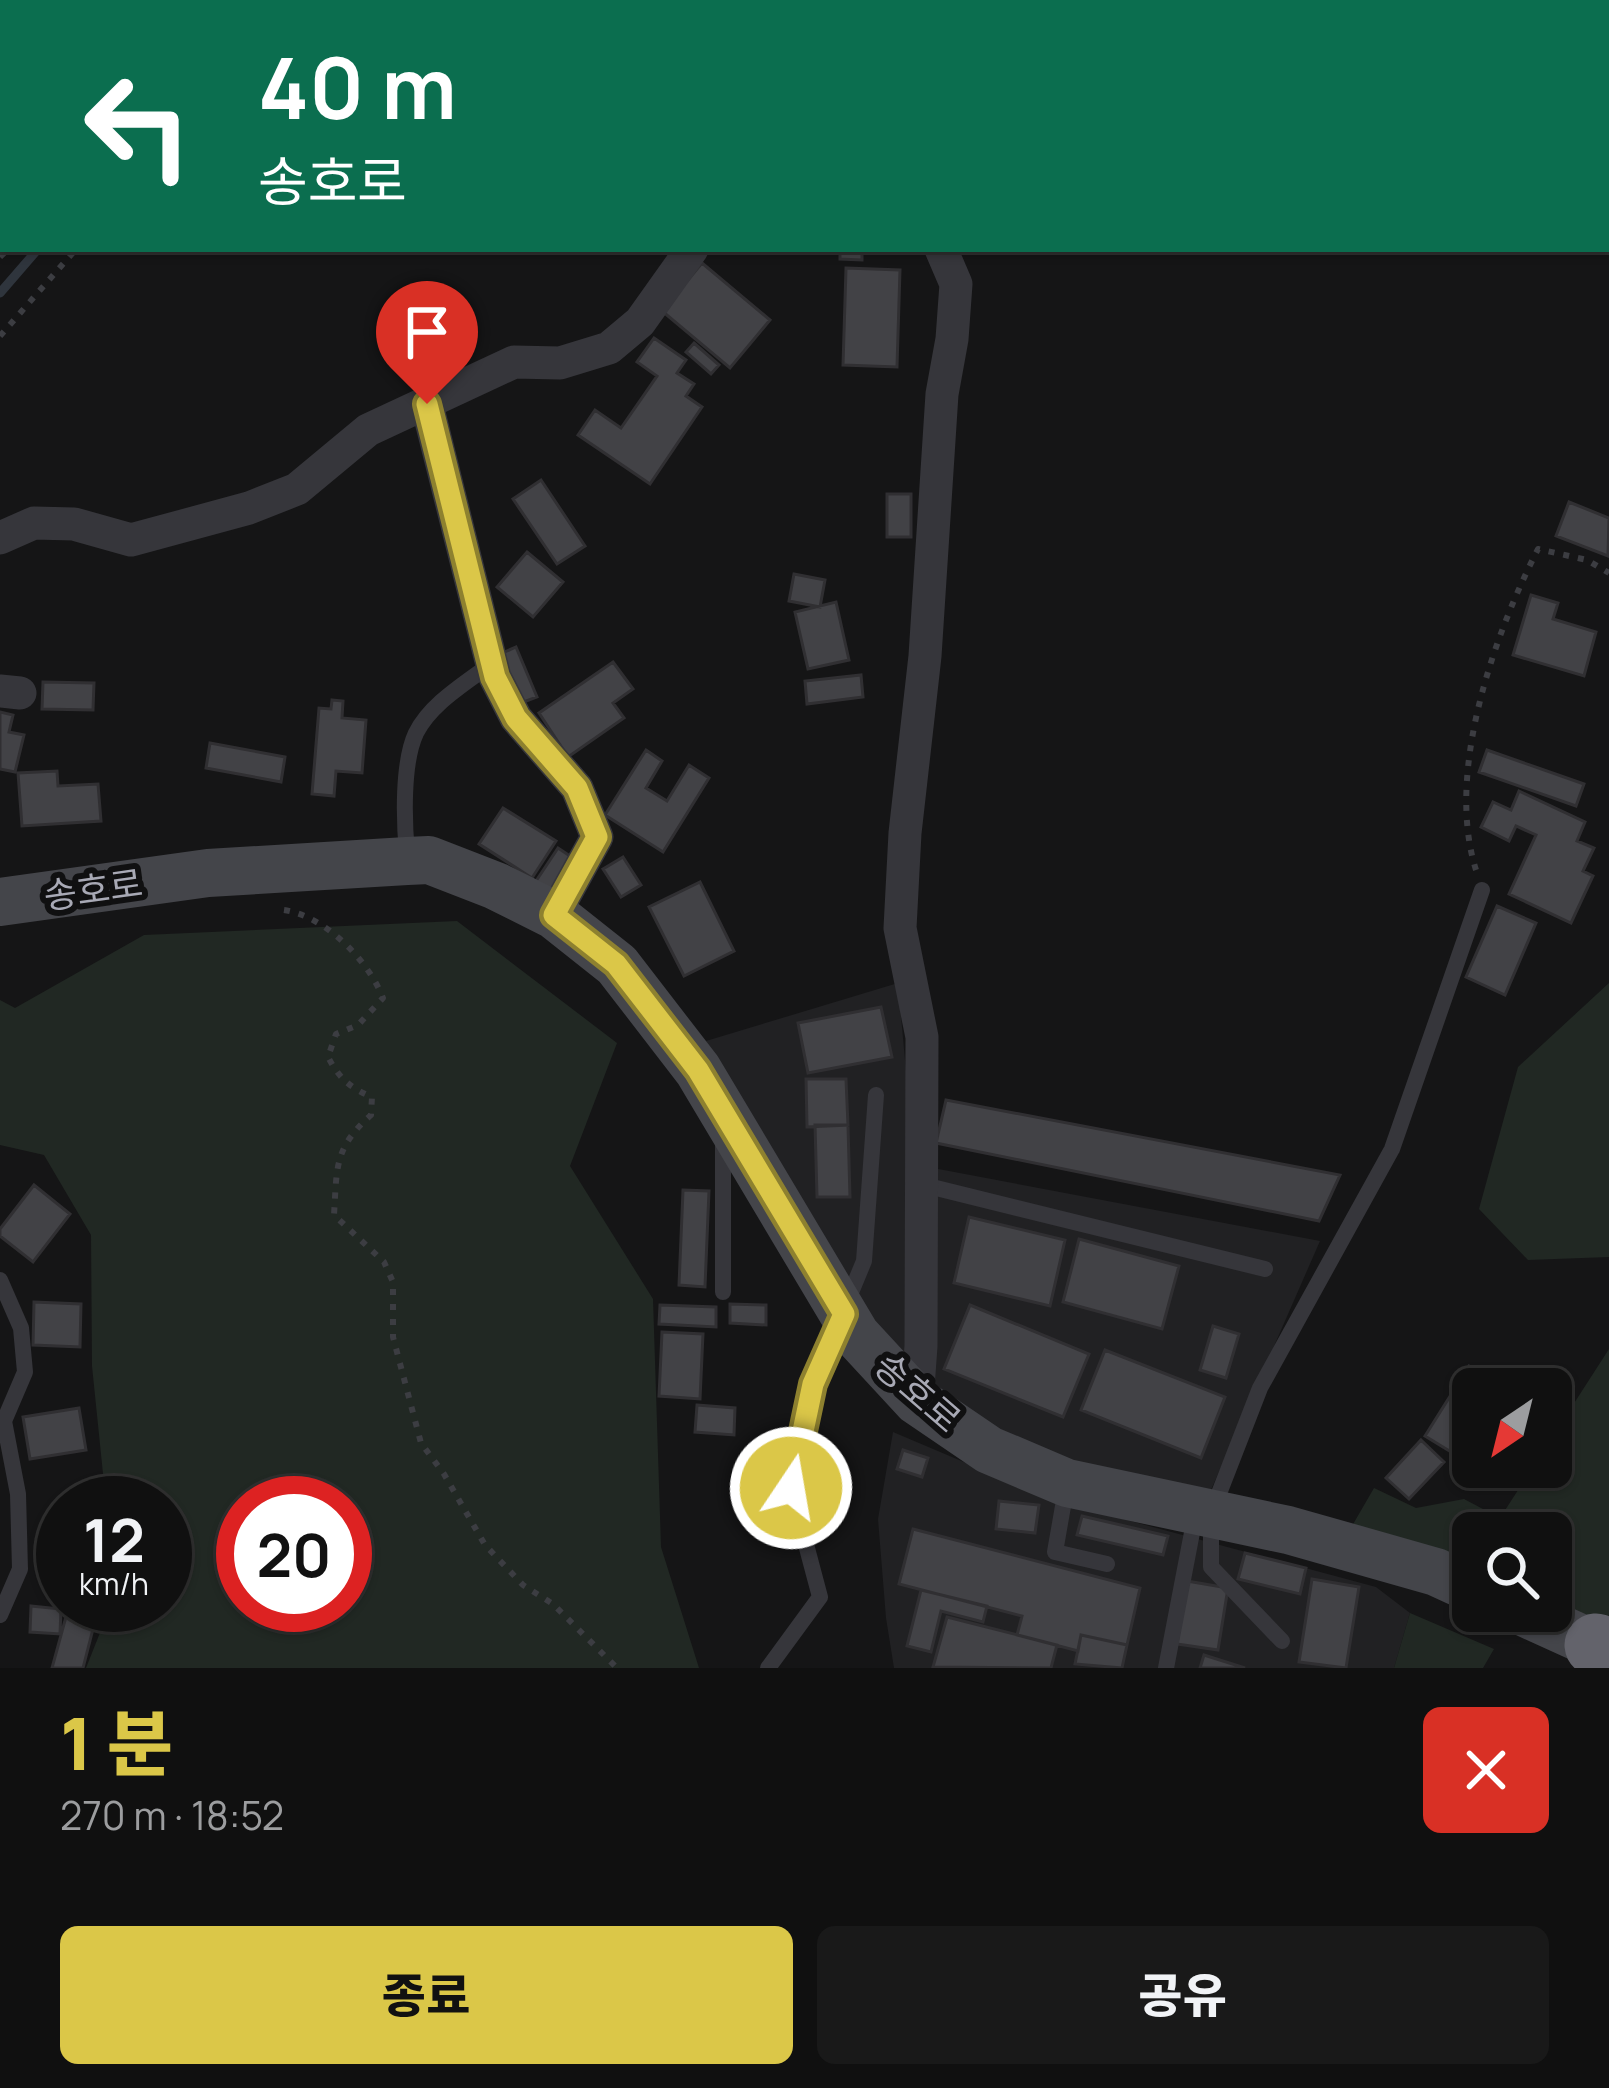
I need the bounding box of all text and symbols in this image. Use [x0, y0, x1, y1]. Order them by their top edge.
text: 40 m [258, 29, 457, 144]
icon: left [60, 48, 216, 204]
text: 송호로 [258, 143, 407, 217]
pin [376, 281, 478, 404]
icon: arrive [394, 299, 460, 365]
street label: 송호로 [40, 858, 146, 920]
street label: 송호로 [864, 1341, 972, 1443]
north arrow [1452, 1368, 1572, 1488]
map controls [1452, 1368, 1572, 1632]
position arrow [728, 1425, 854, 1551]
speed limit sign: 20 [216, 1476, 372, 1632]
text: 12 [83, 1498, 145, 1580]
button: search [1452, 1512, 1572, 1632]
text: km/h [79, 1563, 149, 1604]
text: 1 분 [60, 1693, 173, 1792]
button: close [1423, 1707, 1549, 1833]
text: 270 m · 18:52 [60, 1788, 284, 1842]
button: 종료 [60, 1926, 793, 2064]
button: 공유 [817, 1926, 1549, 2064]

